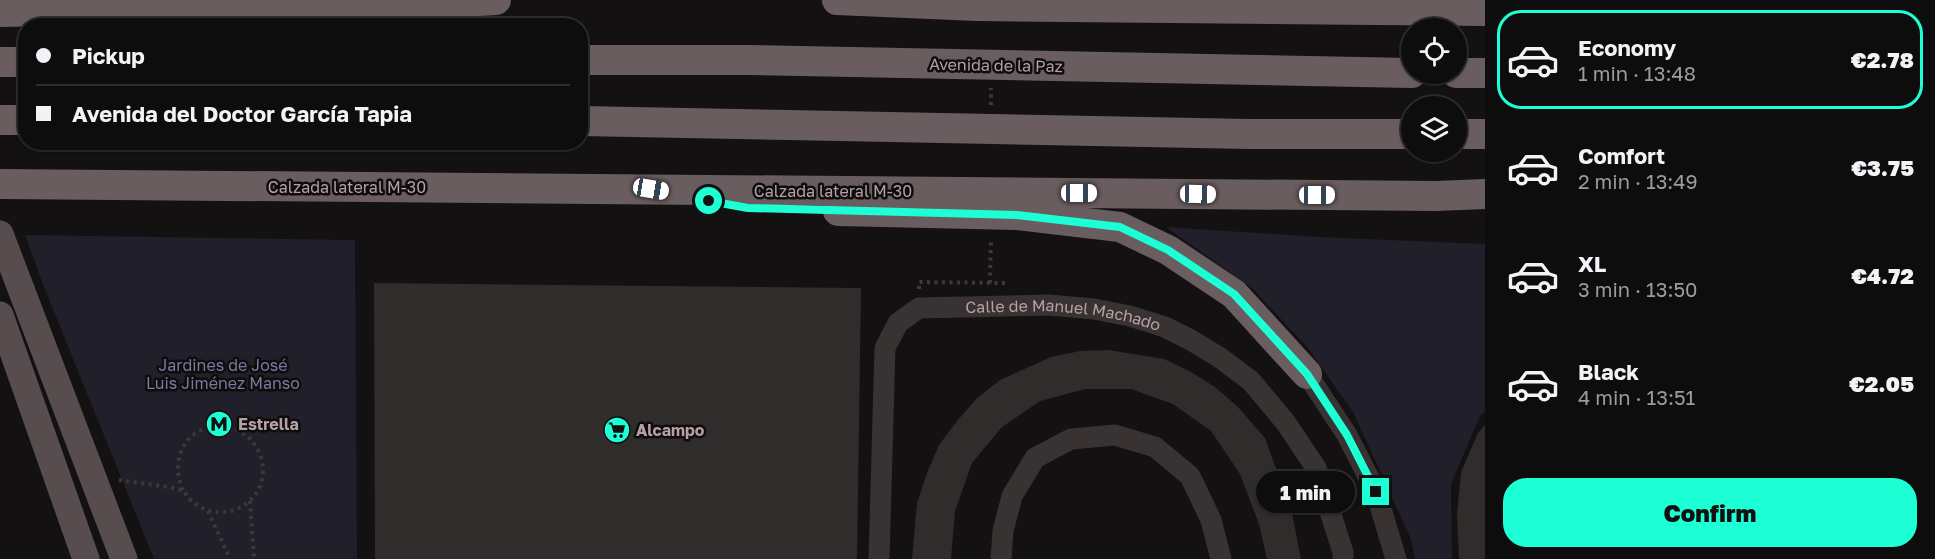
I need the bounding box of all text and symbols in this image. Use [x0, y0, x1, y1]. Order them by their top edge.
map controls [1401, 18, 1467, 162]
button: locate [1401, 18, 1467, 84]
icon: car [1506, 33, 1560, 87]
text: Economy [1578, 34, 1676, 61]
text: Pickup [72, 42, 145, 69]
text: €2.78 [1851, 46, 1914, 73]
street label: Avenida de la Paz [929, 54, 1063, 76]
text: 1 min · 13:48 [1578, 61, 1696, 85]
button: layers [1401, 96, 1467, 162]
text: Avenida del Doctor García Tapia [72, 100, 412, 127]
icon: car [1506, 141, 1560, 195]
text: Comfort [1578, 142, 1665, 169]
text: €3.75 [1851, 154, 1914, 181]
text: 2 min · 13:49 [1578, 169, 1698, 193]
street label: Calzada lateral M-30 [268, 177, 426, 197]
car [632, 177, 670, 201]
street label: Calzada lateral M-30 [754, 181, 912, 201]
car [1061, 184, 1097, 202]
car [1180, 185, 1216, 203]
car [1299, 186, 1335, 204]
route start [695, 187, 722, 214]
icon: car [1506, 249, 1560, 303]
text: XL [1578, 250, 1606, 277]
text: €4.72 [1851, 262, 1914, 289]
text: 3 min · 13:50 [1578, 277, 1697, 301]
street label: Calle de Manuel Machado [965, 295, 1163, 335]
park label: Jardines de José Luis Jiménez Manso [146, 355, 300, 393]
icon: car [1506, 357, 1560, 411]
text: Black [1578, 358, 1639, 385]
text: €2.05 [1849, 370, 1914, 397]
text: 4 min · 13:51 [1578, 385, 1695, 409]
metro station icon: Estrella [204, 409, 234, 439]
place label: Estrella [238, 414, 299, 434]
supermarket icon: Alcampo [602, 415, 632, 445]
place label: Alcampo [636, 420, 705, 440]
callout: 1 min [1256, 471, 1355, 513]
route end [1362, 478, 1389, 505]
button: Confirm [1503, 478, 1917, 547]
text: 1 min [1280, 480, 1331, 504]

